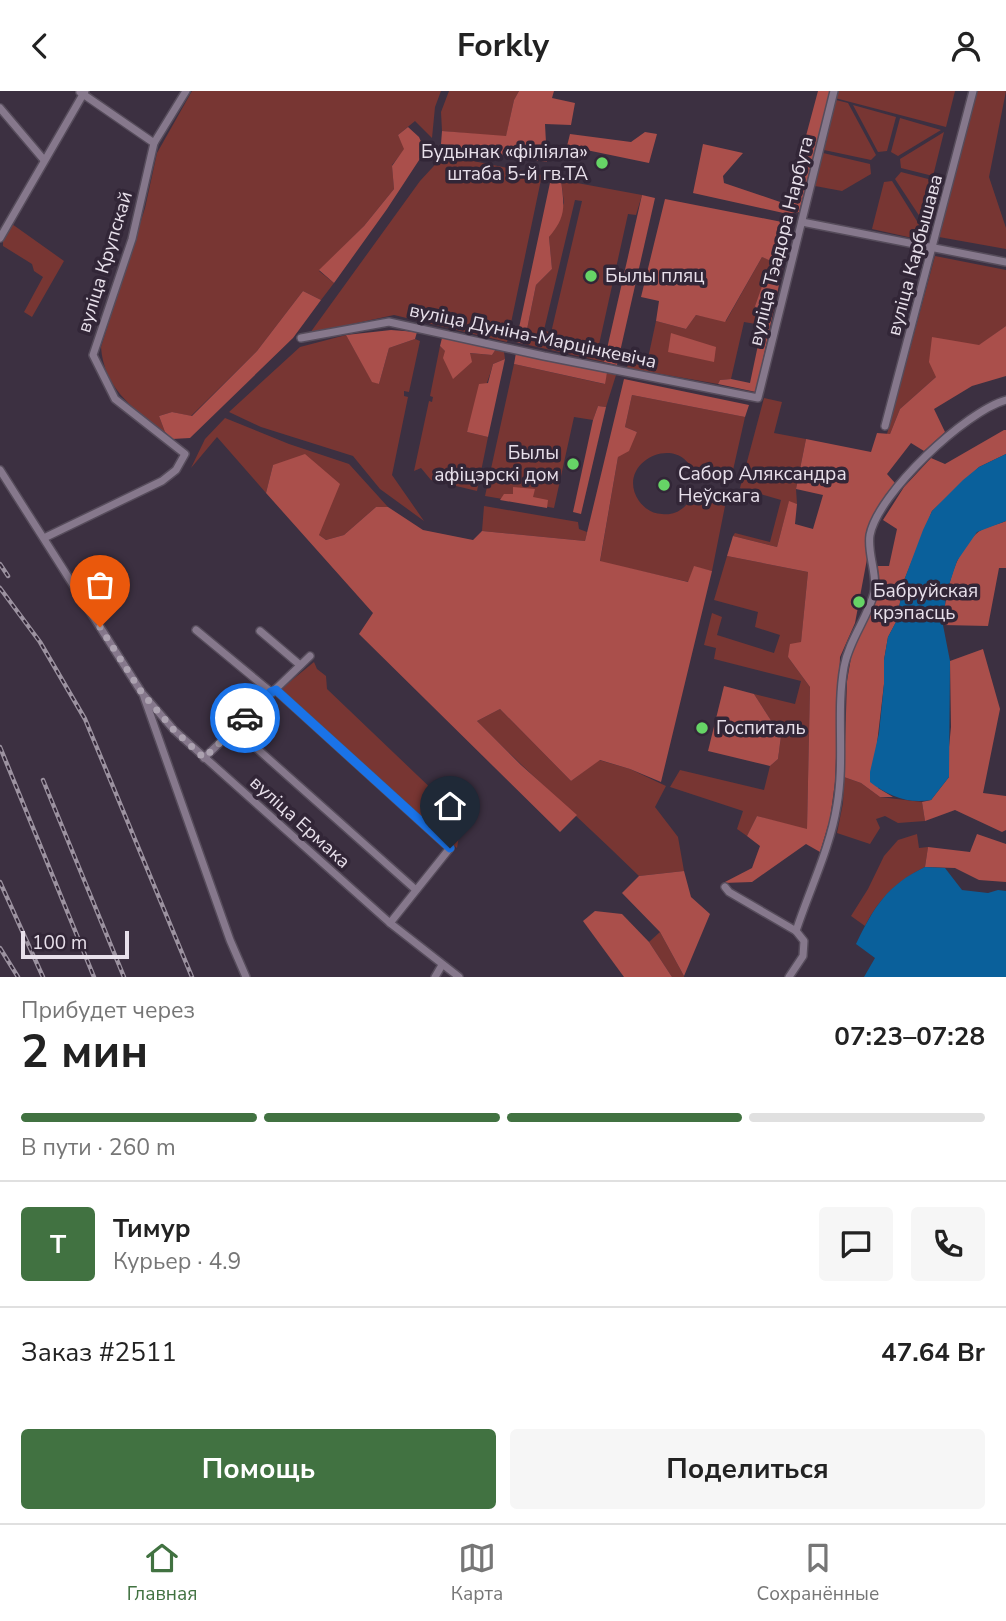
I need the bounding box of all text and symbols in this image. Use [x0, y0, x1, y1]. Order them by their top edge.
text: Forkly [457, 24, 549, 67]
icon: back [21, 27, 59, 65]
icon: person [947, 27, 985, 65]
street label: вуліца Тэадора Нарбута [742, 133, 820, 349]
place label: Будынак «філіяла» штаба 5-й гв.ТА [421, 139, 588, 187]
marker: Будынак «філіяла» штаба 5-й гв.ТА [594, 155, 610, 171]
street label: вуліца Карбышава [881, 171, 949, 339]
street label: вуліца Крупскай [71, 188, 139, 336]
place label: Былы пляц [605, 263, 705, 289]
marker: Былы пляц [583, 268, 599, 284]
street label: вуліца Дуніна-Марцінкевіча [407, 297, 659, 375]
place label: Былы афіцэрскі дом [434, 440, 559, 488]
marker: Былы афіцэрскі дом [565, 456, 581, 472]
place label: Сабор Аляксандра Неўскага [678, 461, 847, 509]
marker: Сабор Аляксандра Неўскага [656, 477, 672, 493]
pin [70, 555, 130, 627]
icon: bag [81, 566, 119, 604]
place label: Бабруйская крэпасць [873, 578, 978, 626]
marker: Бабруйская крэпасць [851, 594, 867, 610]
courier [210, 683, 280, 753]
icon: car [226, 699, 264, 737]
place label: Госпиталь [716, 715, 806, 741]
marker: Госпиталь [694, 720, 710, 736]
street label: вуліца Ермака [244, 770, 356, 874]
pin [420, 776, 480, 848]
icon: home [431, 787, 469, 825]
scale bar [21, 928, 130, 960]
text: 100 m [32, 930, 87, 956]
text: Прибудет через [21, 995, 195, 1026]
text: 07:23–07:28 [834, 1019, 985, 1054]
text: 2 мин [21, 1020, 148, 1083]
text: В пути · 260 m [21, 1132, 176, 1163]
button: chat [819, 1207, 893, 1281]
button: phone [911, 1207, 985, 1281]
text: Тимур [113, 1211, 191, 1246]
text: Т [50, 1227, 66, 1262]
text: Курьер · 4.9 [113, 1246, 241, 1277]
text: Заказ #2511 [21, 1335, 177, 1370]
text: 47.64 Br [881, 1335, 985, 1370]
button: Помощь [21, 1429, 496, 1509]
button: Поделиться [510, 1429, 985, 1509]
tab: Главная [127, 1539, 197, 1607]
tab: Карта [451, 1539, 503, 1607]
tab: Сохранённые [757, 1539, 879, 1607]

